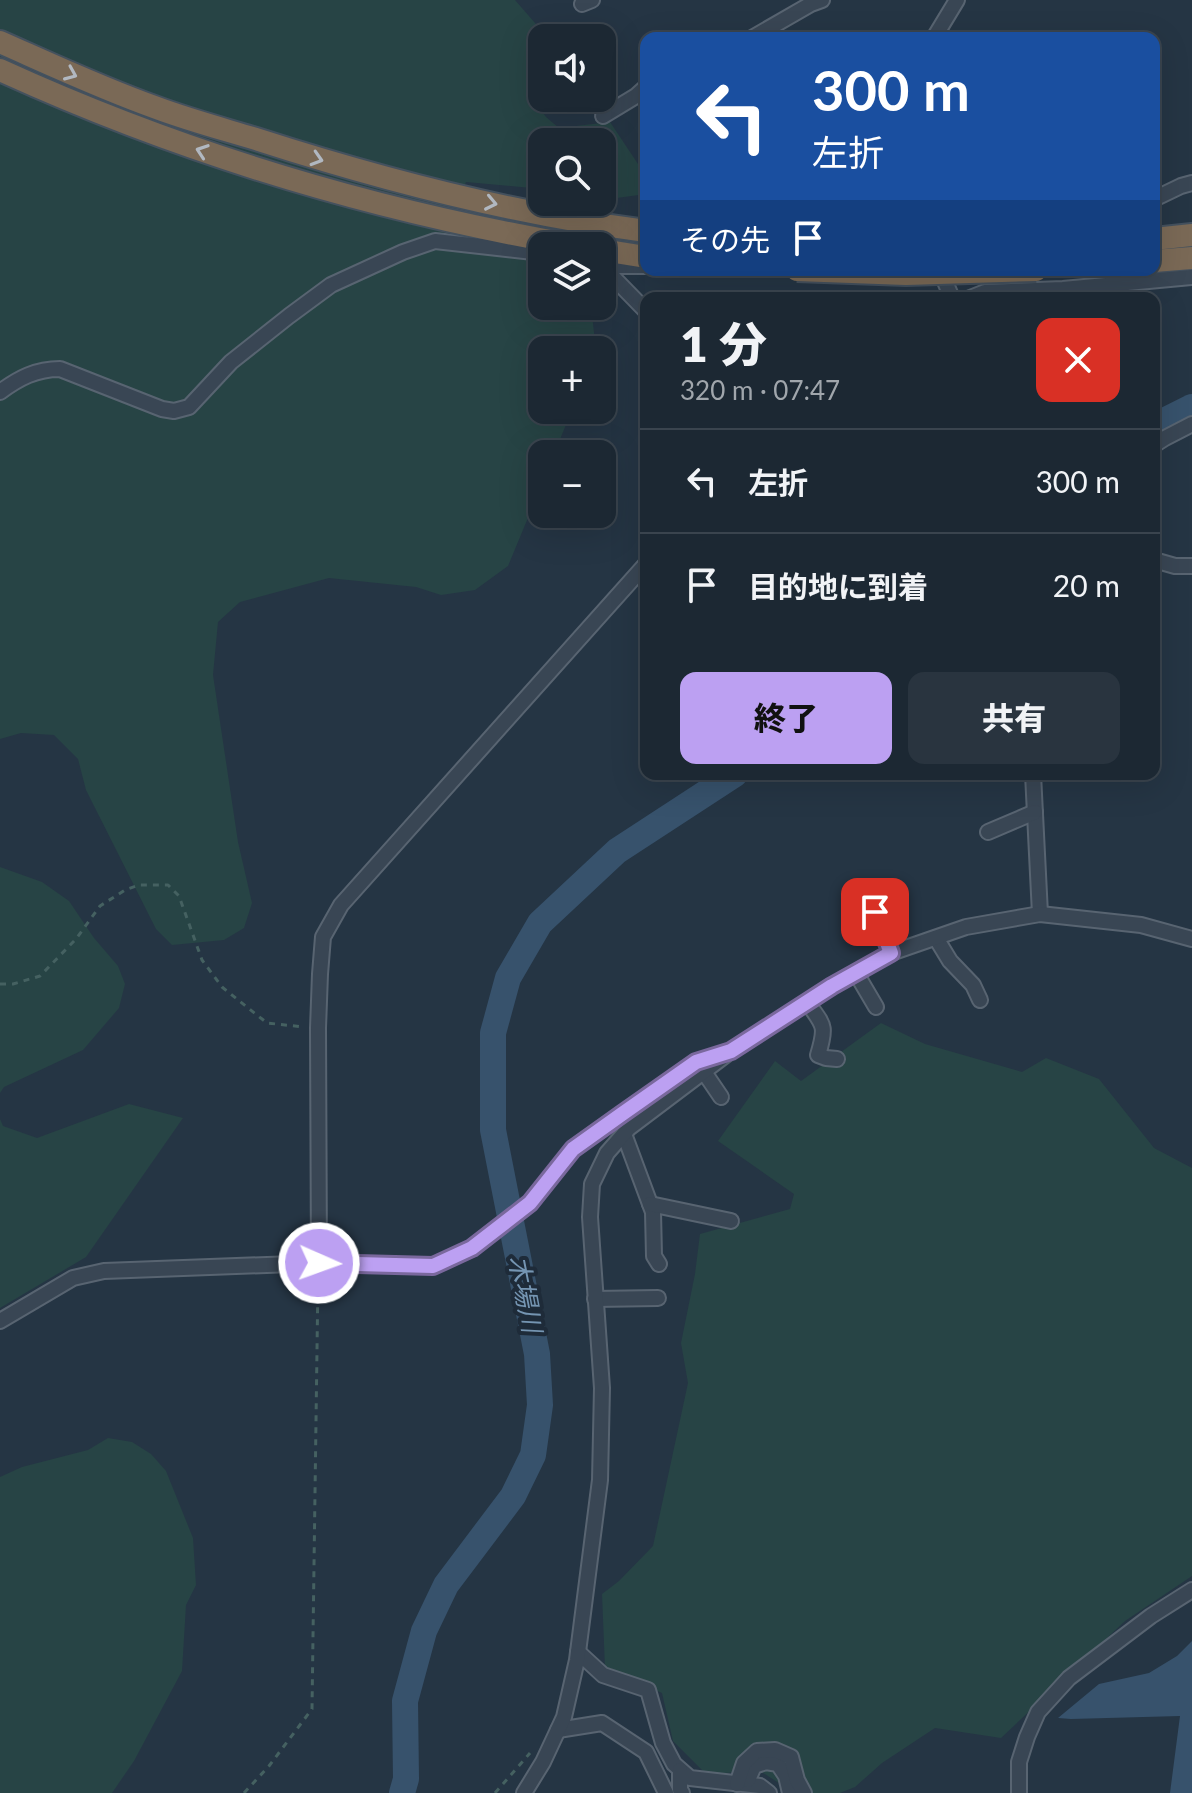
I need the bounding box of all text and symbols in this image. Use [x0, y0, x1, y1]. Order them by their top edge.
map controls [528, 24, 616, 528]
button: sound [528, 24, 616, 112]
text: 300 m [812, 56, 970, 123]
one-way arrow [63, 64, 77, 80]
icon: left [680, 64, 784, 168]
button: search [528, 128, 616, 216]
text: 左折 [812, 130, 884, 174]
one-way arrow [195, 144, 209, 161]
one-way arrow [309, 149, 323, 165]
one-way arrow [483, 194, 497, 211]
icon: arrive [786, 216, 830, 260]
text: その先 [680, 221, 770, 257]
button: layers [528, 232, 616, 320]
text: 1 分 [680, 315, 767, 372]
button: close [1036, 318, 1120, 402]
button: + [528, 336, 616, 424]
text: 320 m · 07:47 [680, 374, 840, 406]
button: − [528, 440, 616, 528]
icon: left [680, 459, 724, 503]
text: 300 m [1035, 463, 1120, 499]
text: 左折 [748, 464, 808, 500]
icon: arrive [680, 563, 724, 607]
text: 20 m [1053, 567, 1120, 603]
text: 目的地に到着 [748, 568, 928, 604]
button: 終了 [680, 672, 892, 764]
button: 共有 [908, 672, 1120, 764]
pin [841, 878, 909, 946]
icon: arrive [853, 890, 897, 934]
position arrow [277, 1221, 361, 1305]
water label: 木場川 [503, 1252, 550, 1338]

